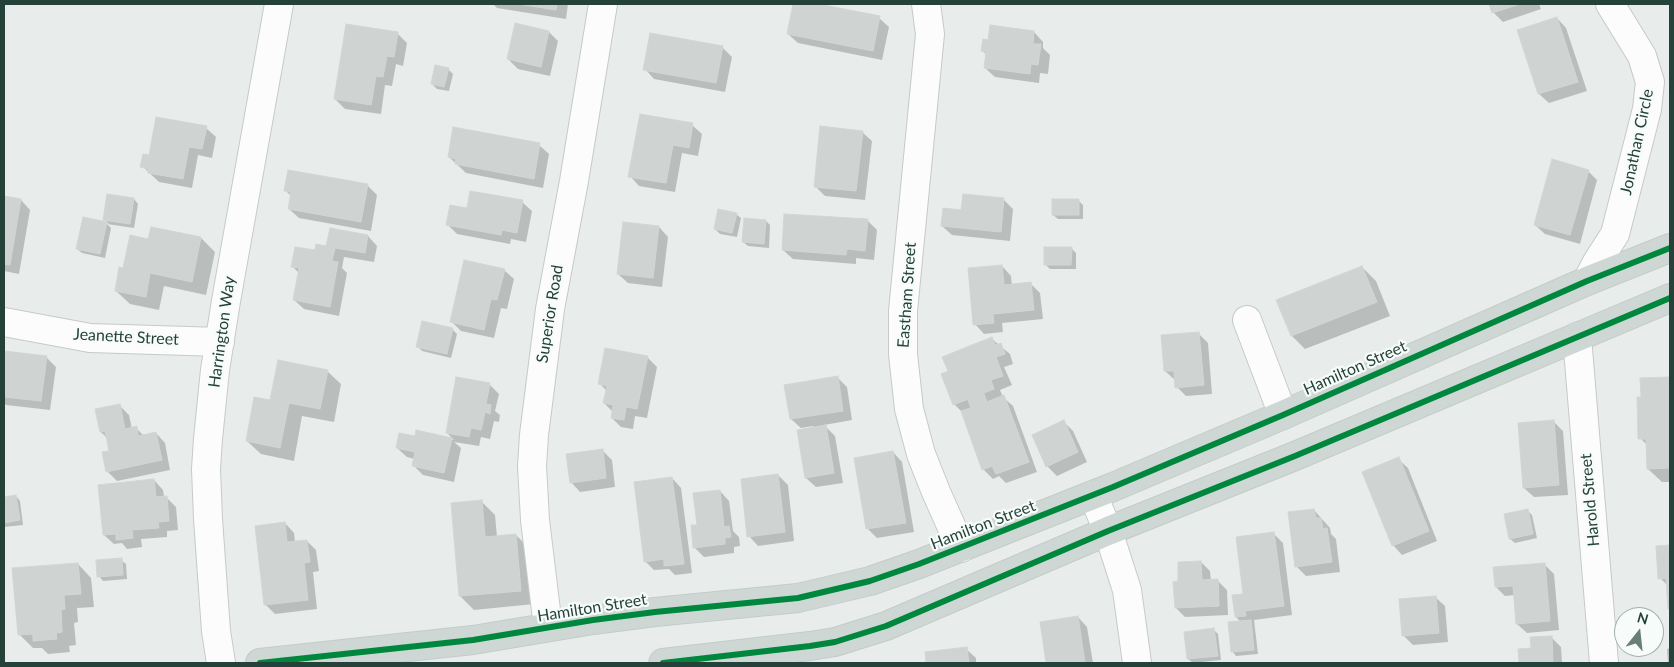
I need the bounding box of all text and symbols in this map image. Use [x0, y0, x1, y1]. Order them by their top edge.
street label: Jonathan Circle [1616, 87, 1658, 197]
street label: Eastham Street [894, 241, 920, 349]
street label: Superior Road [533, 264, 567, 364]
street label: Harrington Way [205, 275, 239, 389]
street label: Jeanette Street [73, 325, 179, 349]
street label: Hamilton Street [1301, 337, 1409, 399]
street label: Harold Street [1576, 453, 1604, 547]
street label: Hamilton Street [928, 496, 1038, 554]
street label: Hamilton Street [536, 590, 648, 626]
north arrow [1614, 607, 1664, 657]
text: N [1635, 608, 1651, 628]

